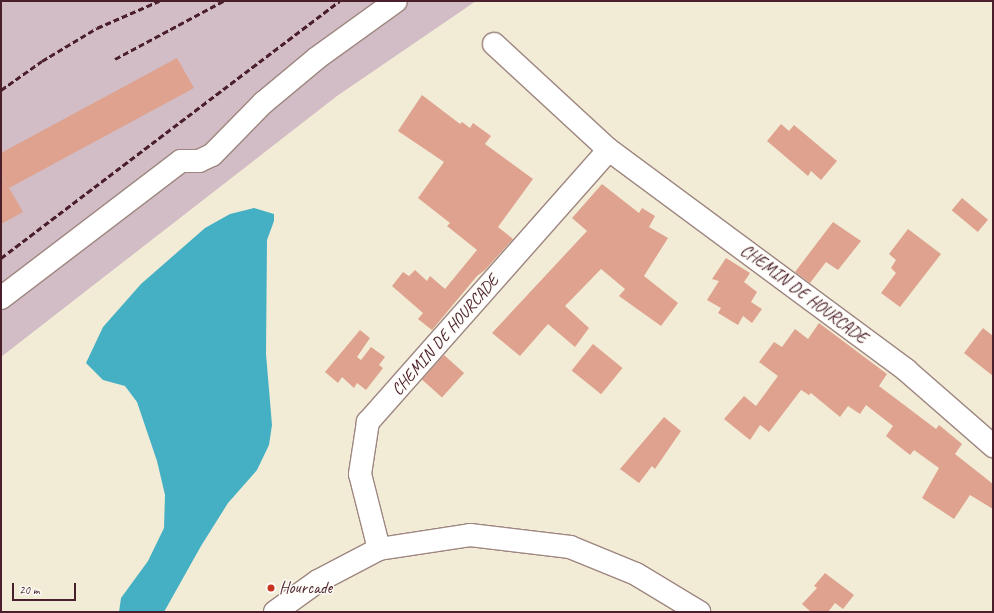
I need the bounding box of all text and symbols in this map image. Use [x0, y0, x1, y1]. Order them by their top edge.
street label: CHEMIN DE HOURCADE [737, 240, 871, 348]
street label: CHEMIN DE HOURCADE [387, 271, 503, 399]
scale bar [14, 575, 78, 601]
place label: Hourcade [279, 578, 332, 598]
text: 20 m [19, 582, 39, 598]
marker: Hourcade [266, 583, 276, 593]

